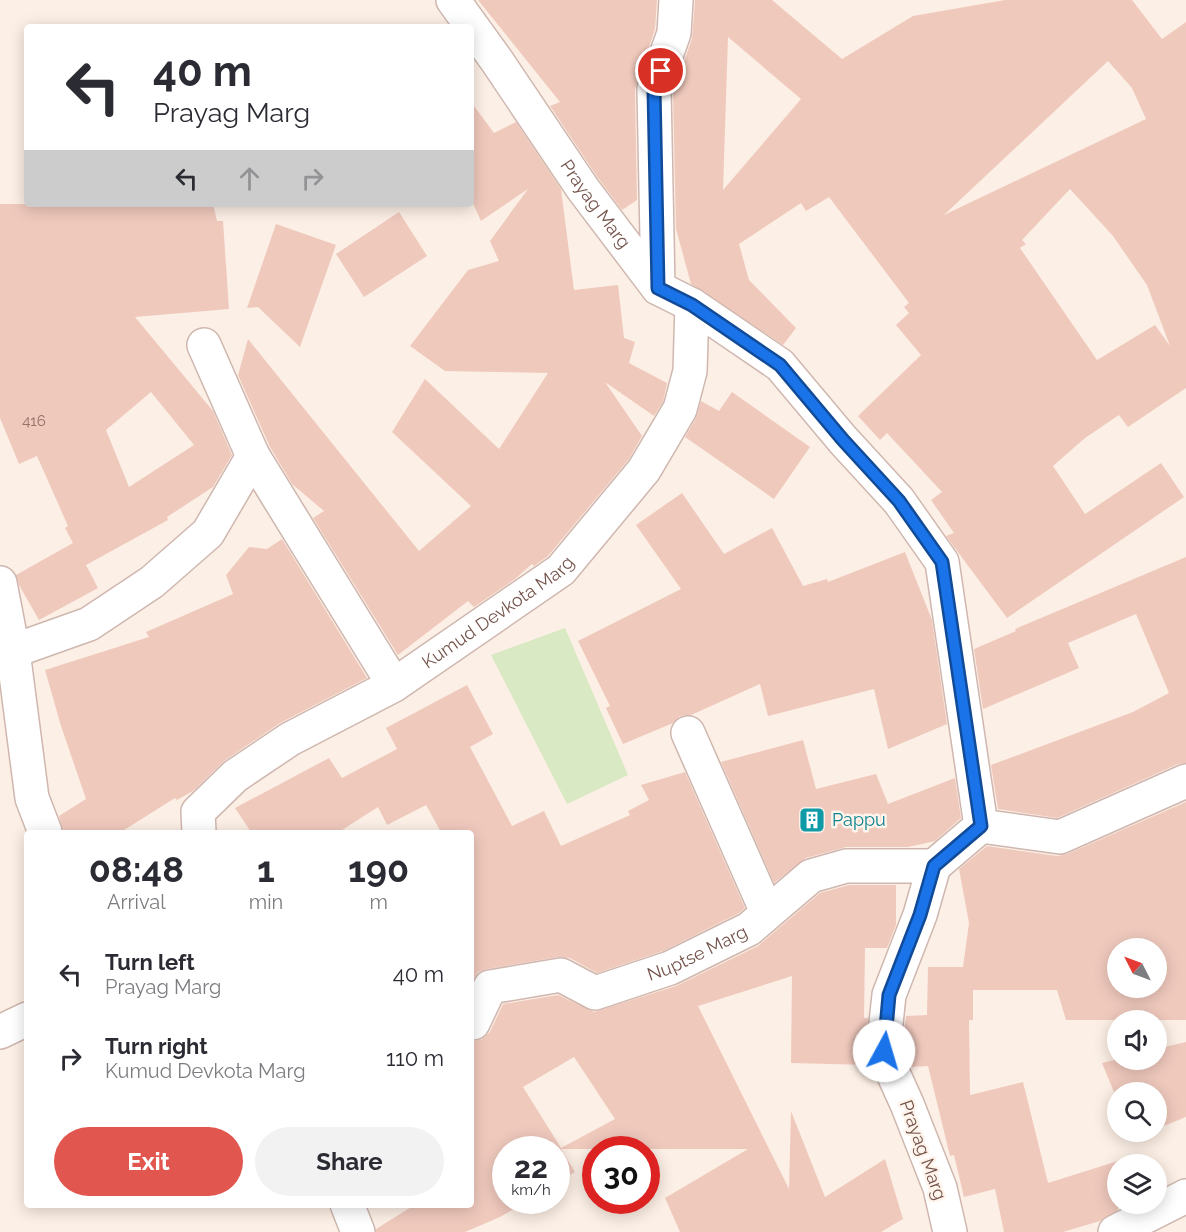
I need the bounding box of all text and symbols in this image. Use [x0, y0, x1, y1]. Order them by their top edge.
pin [635, 45, 686, 96]
text: 40 m [153, 47, 252, 96]
icon: left [54, 48, 132, 126]
icon: arrive [644, 54, 677, 87]
text: Prayag Marg [153, 97, 310, 128]
street label: Prayag Marg [556, 156, 635, 252]
icon: left [170, 162, 203, 195]
icon: ahead [233, 162, 266, 195]
icon: right [296, 162, 329, 195]
house number: 416 [22, 412, 46, 430]
street label: Kumud Devkota Marg [418, 552, 578, 672]
building icon: Pappu [797, 805, 827, 835]
place label: Pappu [832, 809, 886, 830]
text: 08:48 [89, 848, 184, 890]
text: 1 [257, 848, 275, 890]
text: 190 [348, 848, 409, 890]
text: Arrival [107, 890, 166, 914]
text: min [249, 890, 283, 914]
text: m [369, 890, 388, 914]
street label: Nuptse Marg [644, 921, 750, 985]
north arrow [1107, 938, 1167, 998]
map controls [1107, 938, 1167, 1214]
text: Turn left [105, 949, 195, 975]
icon: left [54, 958, 87, 991]
text: 40 m [393, 961, 444, 987]
text: Prayag Marg [105, 975, 221, 999]
button: sound [1107, 1010, 1167, 1070]
position arrow [852, 1019, 916, 1083]
text: Turn right [105, 1033, 208, 1059]
icon: right [54, 1042, 87, 1075]
text: 110 m [386, 1045, 444, 1071]
text: Kumud Devkota Marg [105, 1059, 306, 1083]
button: search [1107, 1082, 1167, 1142]
street label: Prayag Marg [896, 1097, 951, 1203]
button: Exit [54, 1127, 243, 1196]
button: Share [255, 1127, 444, 1196]
speed limit sign: 30 [582, 1136, 660, 1214]
text: 22 [514, 1150, 548, 1185]
button: layers [1107, 1154, 1167, 1214]
text: km/h [511, 1181, 551, 1199]

